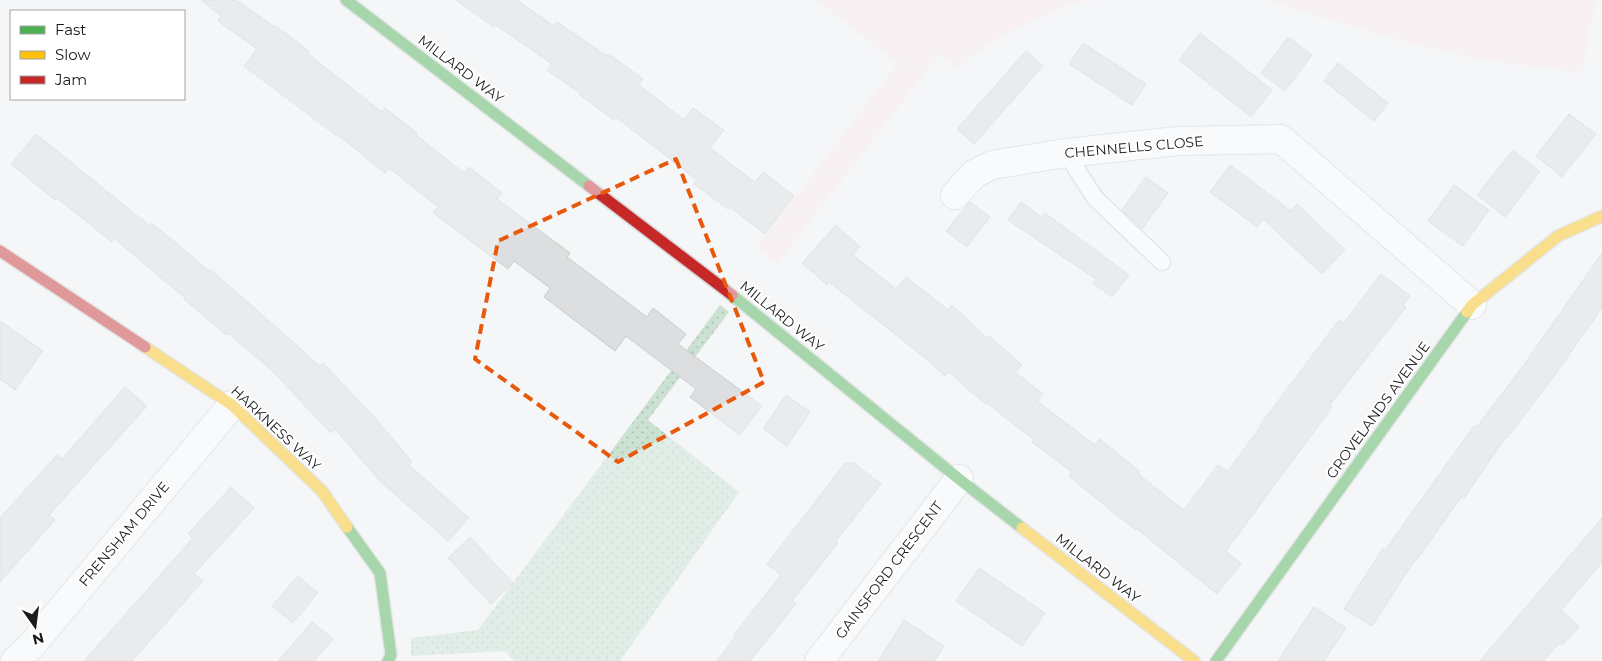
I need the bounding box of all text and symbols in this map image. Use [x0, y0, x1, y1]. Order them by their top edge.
legend [10, 10, 185, 100]
text: Fast [55, 20, 86, 39]
street label: MILLARD WAY [415, 31, 508, 107]
text: Slow [55, 45, 91, 64]
text: Jam [54, 70, 87, 89]
street label: CHENNELLS CLOSE [1064, 132, 1204, 162]
street label: MILLARD WAY [736, 277, 828, 355]
street label: GROVELANDS AVENUE [1322, 338, 1434, 482]
street label: HARKNESS WAY [227, 382, 325, 474]
street label: FRENSHAM DRIVE [75, 478, 173, 590]
street label: GAINSFORD CRESCENT [831, 498, 947, 642]
street label: MILLARD WAY [1052, 529, 1144, 607]
north arrow [10, 601, 60, 651]
text: N [30, 629, 46, 649]

